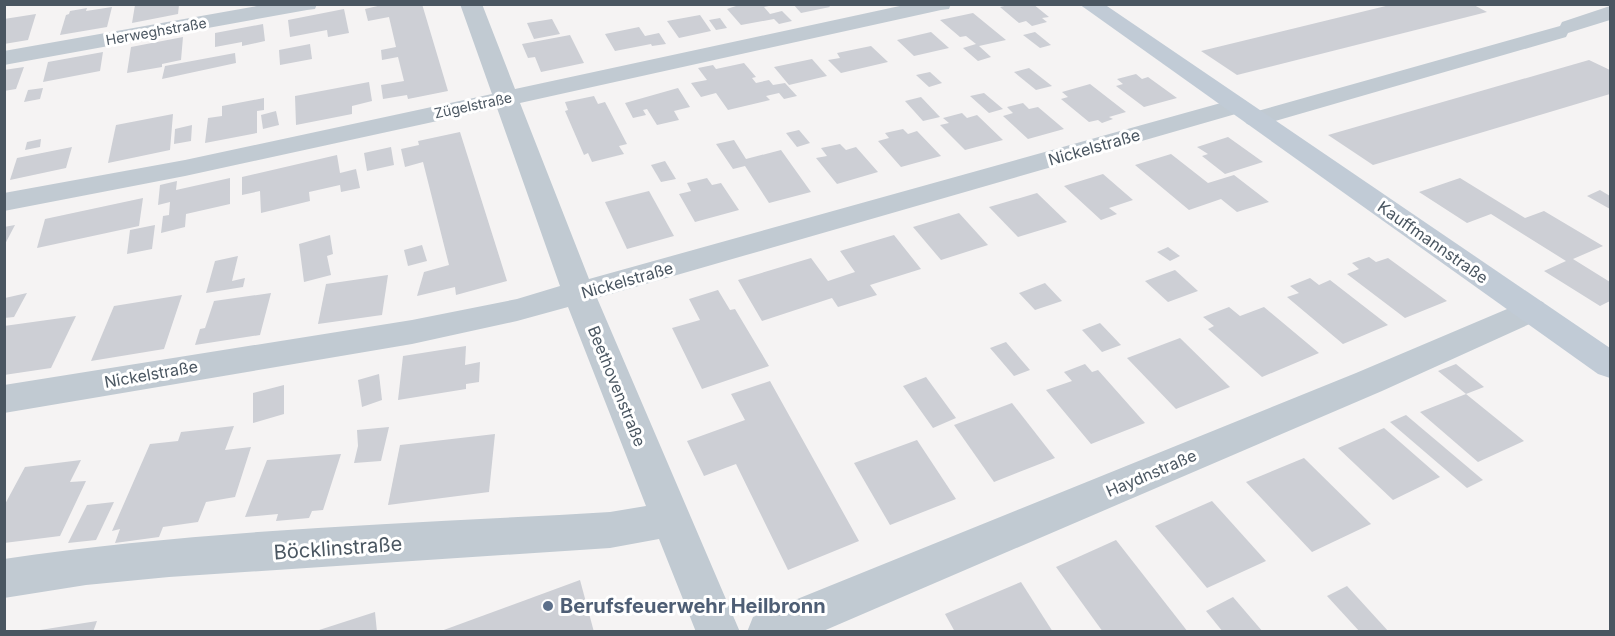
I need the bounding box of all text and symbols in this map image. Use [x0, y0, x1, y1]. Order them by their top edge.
street label: Herweghstraße [104, 14, 208, 48]
street label: Zügelstraße [433, 88, 513, 122]
street label: Nickelstraße [1046, 124, 1142, 170]
street label: Kauffmannstraße [1374, 196, 1492, 288]
street label: Nickelstraße [579, 257, 675, 303]
street label: Beethovenstraße [584, 323, 650, 449]
street label: Nickelstraße [103, 356, 199, 392]
street label: Haydnstraße [1103, 445, 1199, 501]
street label: Böcklinstraße [273, 532, 403, 564]
place label: Berufsfeuerwehr Heilbronn [560, 594, 826, 618]
marker: Berufsfeuerwehr Heilbronn [541, 599, 555, 613]

